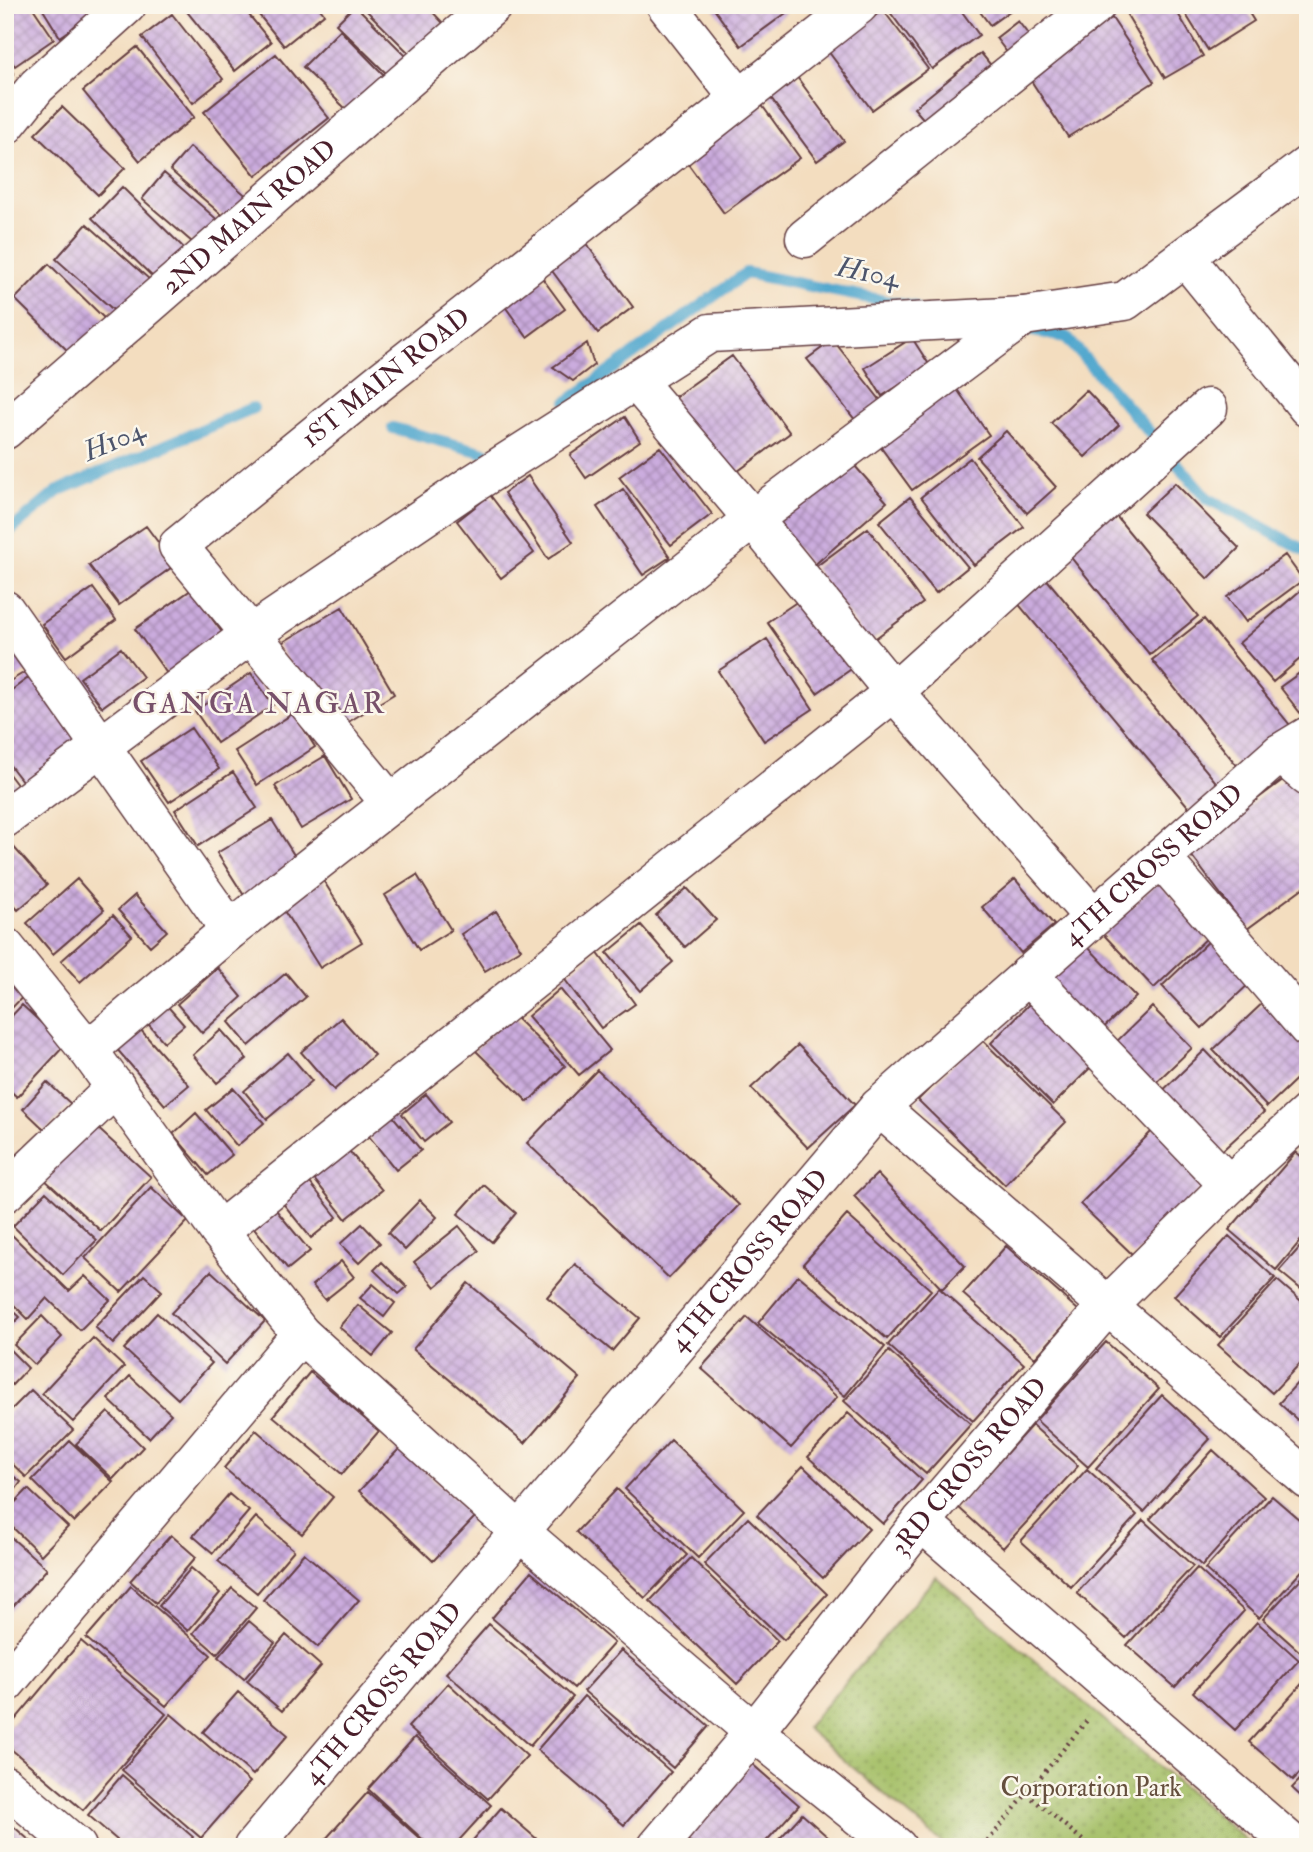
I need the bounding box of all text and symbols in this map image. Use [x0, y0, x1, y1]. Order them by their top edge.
street label: 2ND MAIN ROAD [156, 133, 343, 302]
water label: H104 [832, 249, 903, 296]
street label: 1ST MAIN ROAD [295, 301, 477, 455]
water label: H104 [76, 412, 151, 470]
district label: GANGA NAGAR [132, 685, 386, 722]
street label: 4TH CROSS ROAD [1057, 777, 1250, 953]
street label: 4TH CROSS ROAD [663, 1163, 835, 1359]
street label: 3RD CROSS ROAD [884, 1371, 1054, 1563]
street label: 4TH CROSS ROAD [296, 1596, 469, 1791]
park label: Corporation Park [1000, 1772, 1182, 1805]

